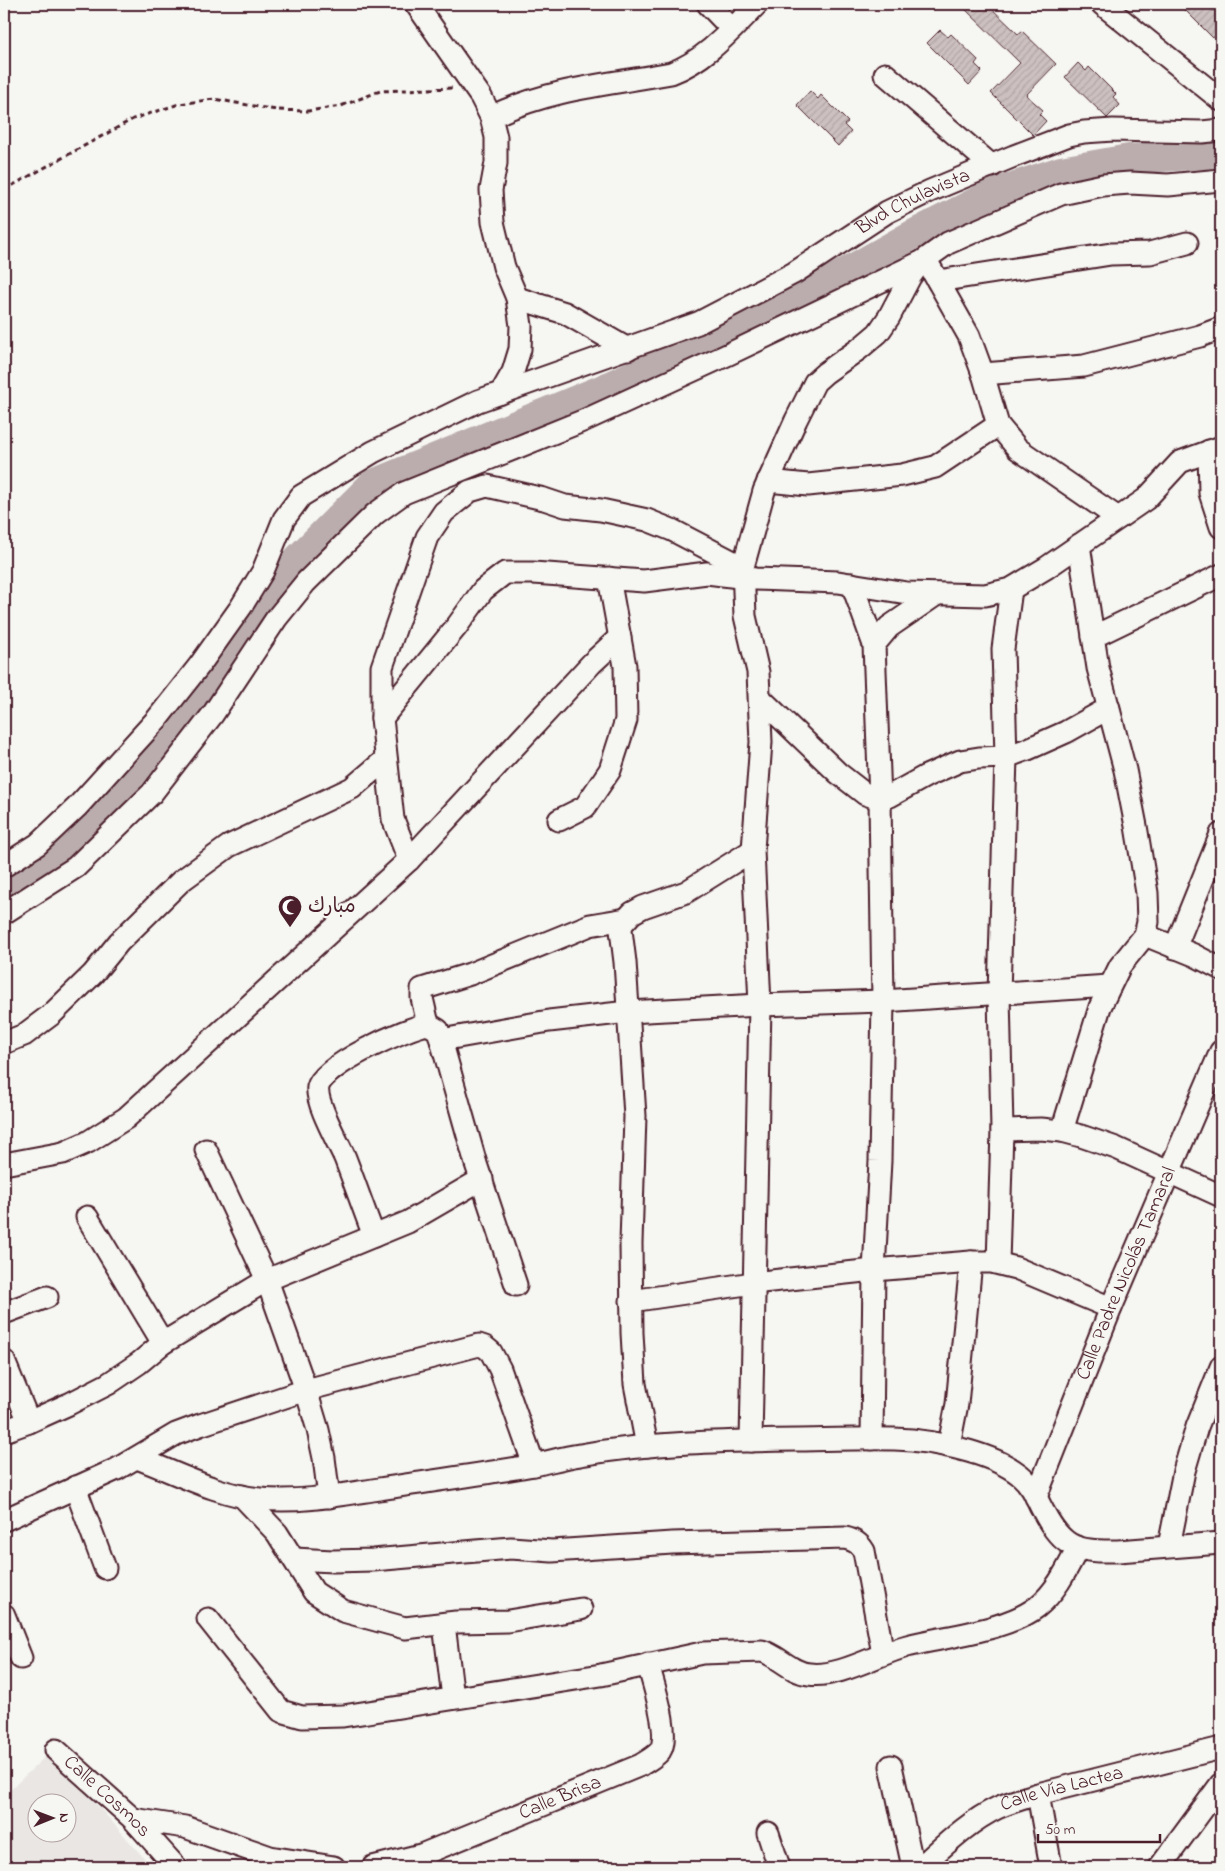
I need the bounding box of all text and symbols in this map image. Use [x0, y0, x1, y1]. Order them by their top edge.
street label: Blvd Chulavista [849, 161, 975, 244]
place label: مبارك [308, 893, 356, 922]
mosque icon: مبارك [277, 894, 303, 928]
street label: Calle Padre Nicolás Tamaral [1069, 1163, 1184, 1385]
street label: Calle Cosmos [57, 1748, 158, 1844]
street label: Calle Vía Lactea [996, 1759, 1126, 1820]
street label: Calle Brisa [515, 1768, 606, 1828]
north arrow [28, 1794, 78, 1844]
scale bar [1038, 1811, 1160, 1843]
text: N [53, 1813, 74, 1823]
text: 50 m [1045, 1819, 1076, 1841]

